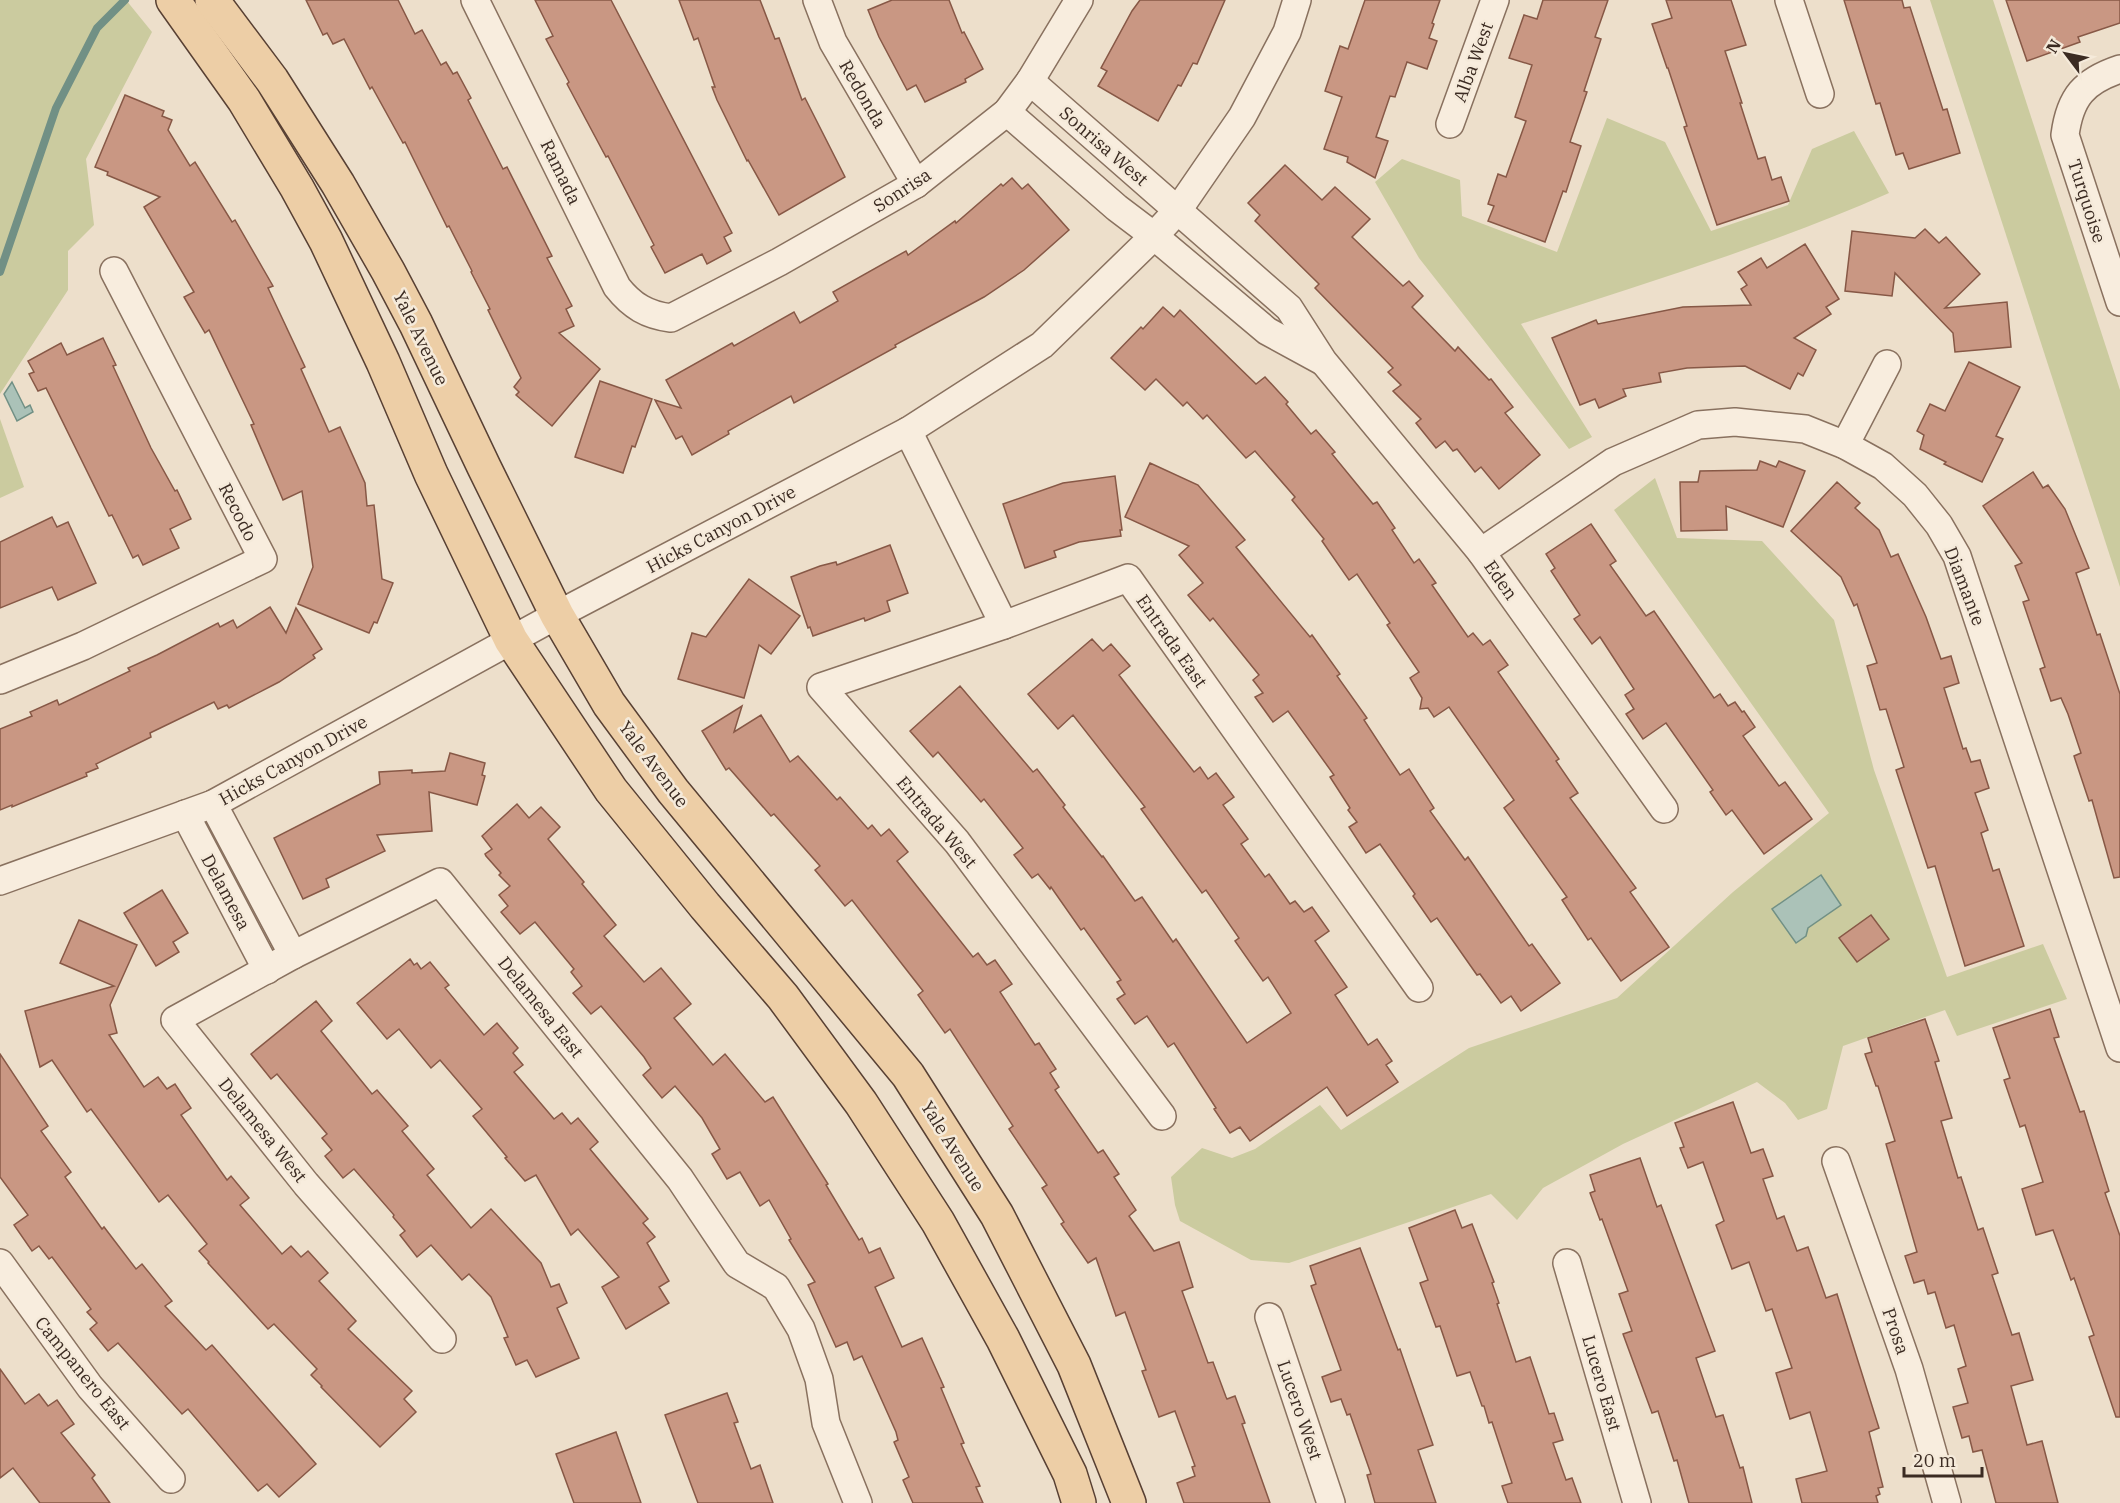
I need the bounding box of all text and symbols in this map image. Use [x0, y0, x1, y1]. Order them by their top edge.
street label: Alba West [1448, 19, 1498, 105]
north arrow [2036, 24, 2096, 84]
text: N [2041, 35, 2065, 57]
street label: Redonda [834, 56, 892, 132]
street label: Sonrisa West [1055, 101, 1153, 191]
street label: Ramada [535, 136, 587, 209]
street label: Turquoise [2063, 156, 2111, 246]
street label: Sonrisa [869, 163, 935, 217]
street label: Yale Avenue [388, 287, 454, 389]
street label: Recodo [214, 479, 262, 545]
street label: Hicks Canyon Drive [642, 480, 800, 578]
street label: Diamante [1939, 543, 1991, 629]
street label: Eden [1479, 556, 1523, 604]
street label: Entrada East [1131, 590, 1213, 692]
street label: Hicks Canyon Drive [215, 710, 371, 810]
street label: Yale Avenue [614, 716, 694, 812]
street label: Entrada West [892, 771, 982, 873]
street label: Delamesa [196, 850, 256, 934]
street label: Delamesa East [493, 952, 589, 1062]
street label: Delamesa West [214, 1073, 312, 1187]
street label: Yale Avenue [916, 1096, 990, 1196]
street label: Prosa [1877, 1305, 1915, 1358]
street label: Campanero East [30, 1312, 136, 1434]
street label: Lucero East [1577, 1332, 1627, 1434]
street label: Lucero West [1272, 1357, 1328, 1463]
scale bar [1904, 1440, 1982, 1478]
text: 20 m [1913, 1449, 1956, 1472]

